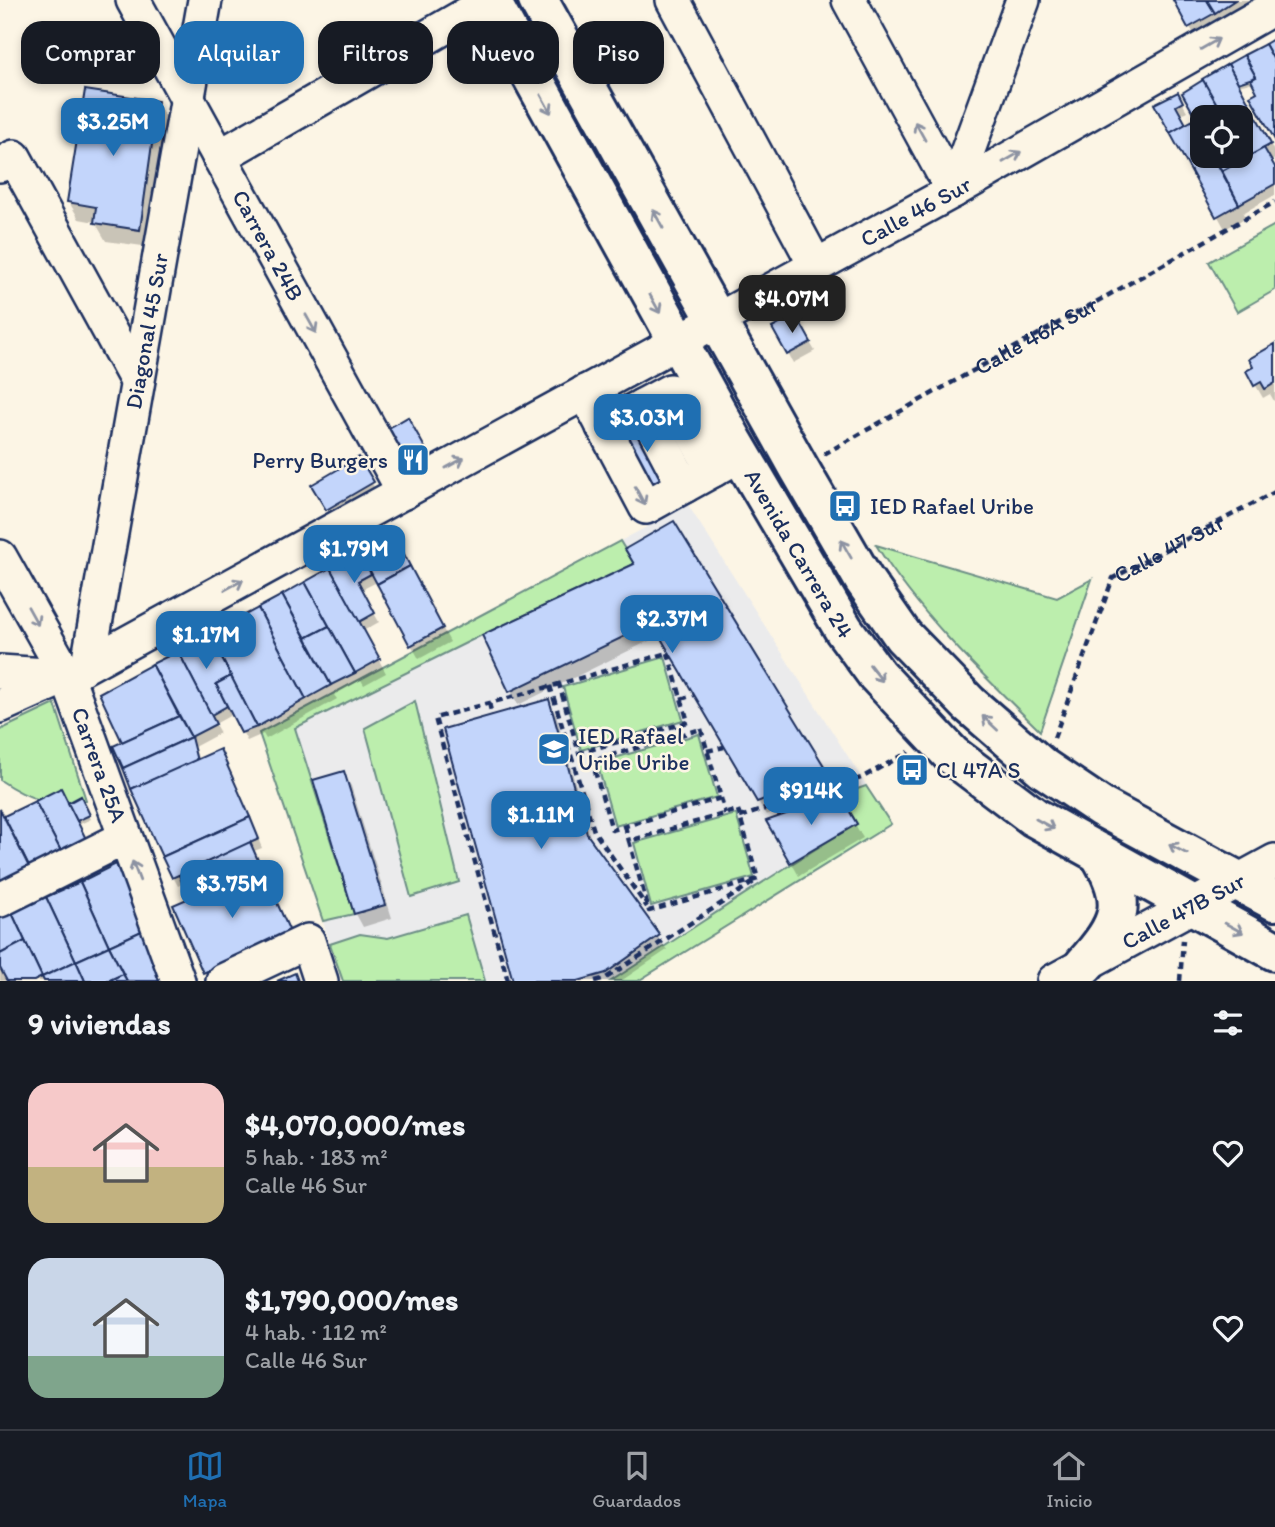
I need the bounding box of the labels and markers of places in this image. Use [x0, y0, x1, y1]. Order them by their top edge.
pin: $3.25M [56, 99, 170, 158]
pin: $4.07M [735, 276, 849, 335]
pin: $3.03M [590, 394, 704, 454]
restaurant icon: Perry Burgers [394, 441, 432, 479]
place label: Perry Burgers [252, 446, 388, 474]
bus stop icon: IED Rafael Uribe [826, 487, 864, 525]
place label: IED Rafael Uribe [870, 492, 1034, 520]
pin: $1.79M [297, 526, 411, 585]
pin: $2.37M [615, 596, 729, 655]
pin: $1.17M [149, 612, 263, 671]
place label: IED Rafael Uribe Uribe [578, 722, 689, 776]
school or university icon: IED Rafael Uribe Uribe [535, 730, 573, 768]
bus stop icon: Cl 47A S [893, 751, 931, 789]
place label: Cl 47A S [936, 756, 1021, 784]
pin: $914K [762, 768, 860, 827]
pin: $1.11M [484, 792, 598, 851]
pin: $3.75M [175, 860, 289, 920]

